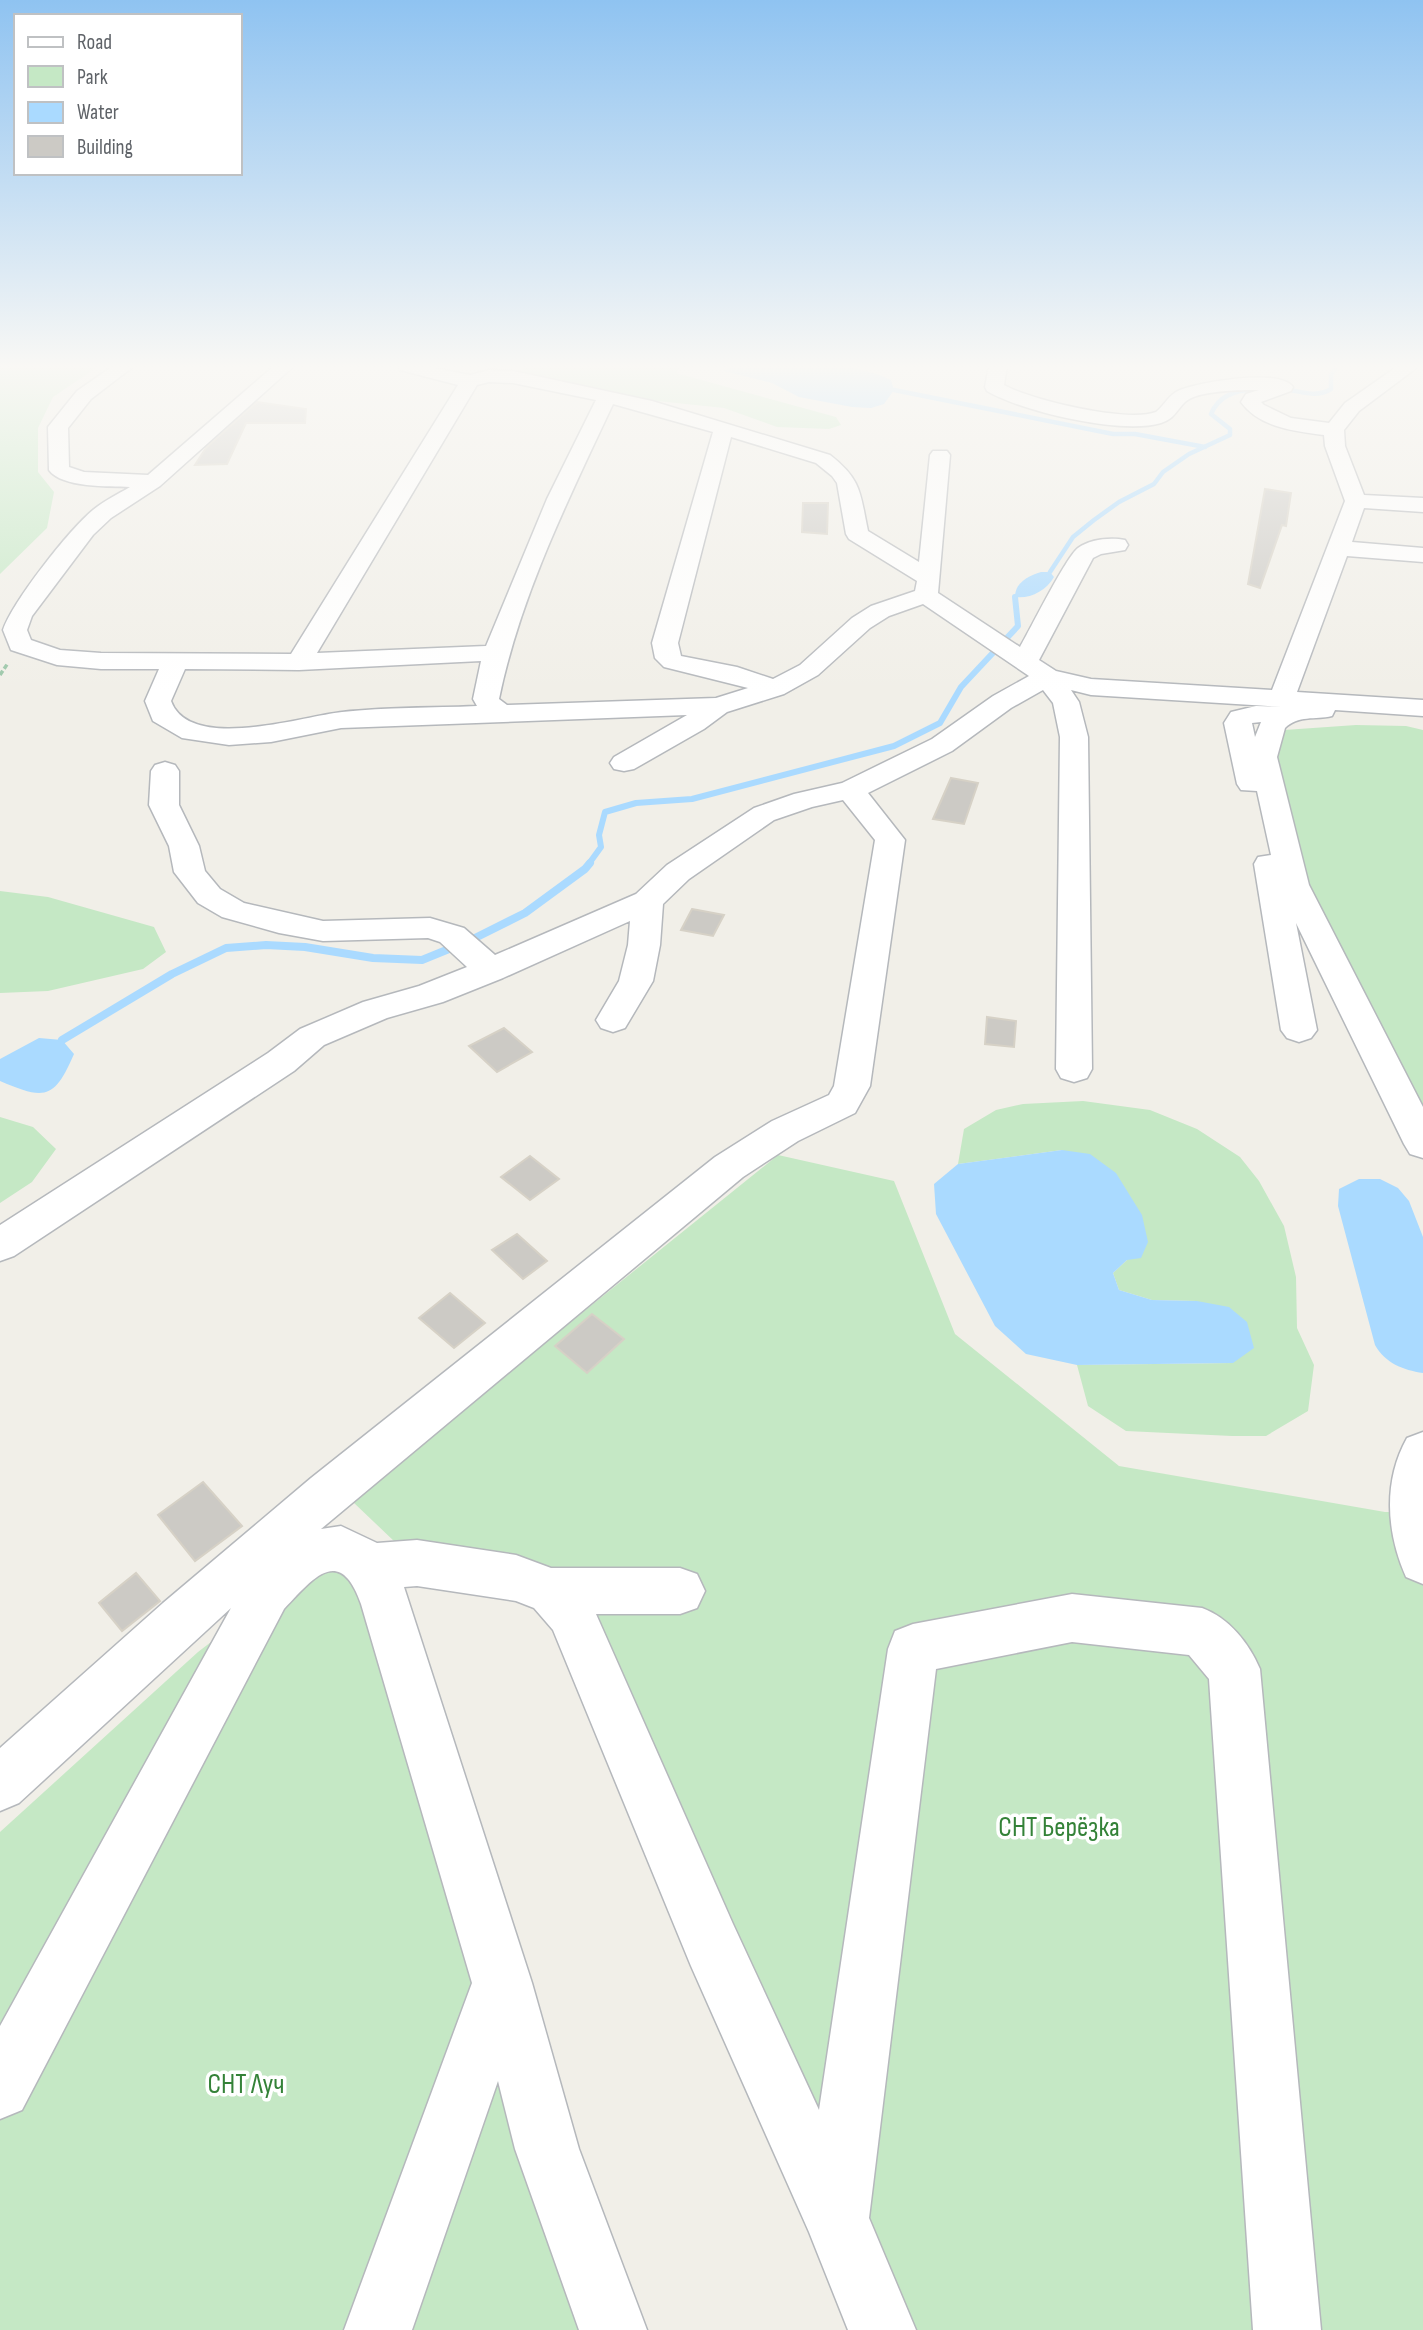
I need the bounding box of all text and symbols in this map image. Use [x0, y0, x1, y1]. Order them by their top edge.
legend [14, 14, 242, 175]
text: Road [77, 30, 112, 55]
text: Park [77, 65, 108, 90]
text: Water [77, 100, 119, 125]
text: Building [77, 135, 133, 160]
park label: СНТ Берёзка [998, 1811, 1120, 1844]
park label: СНТ Луч [207, 2068, 285, 2101]

